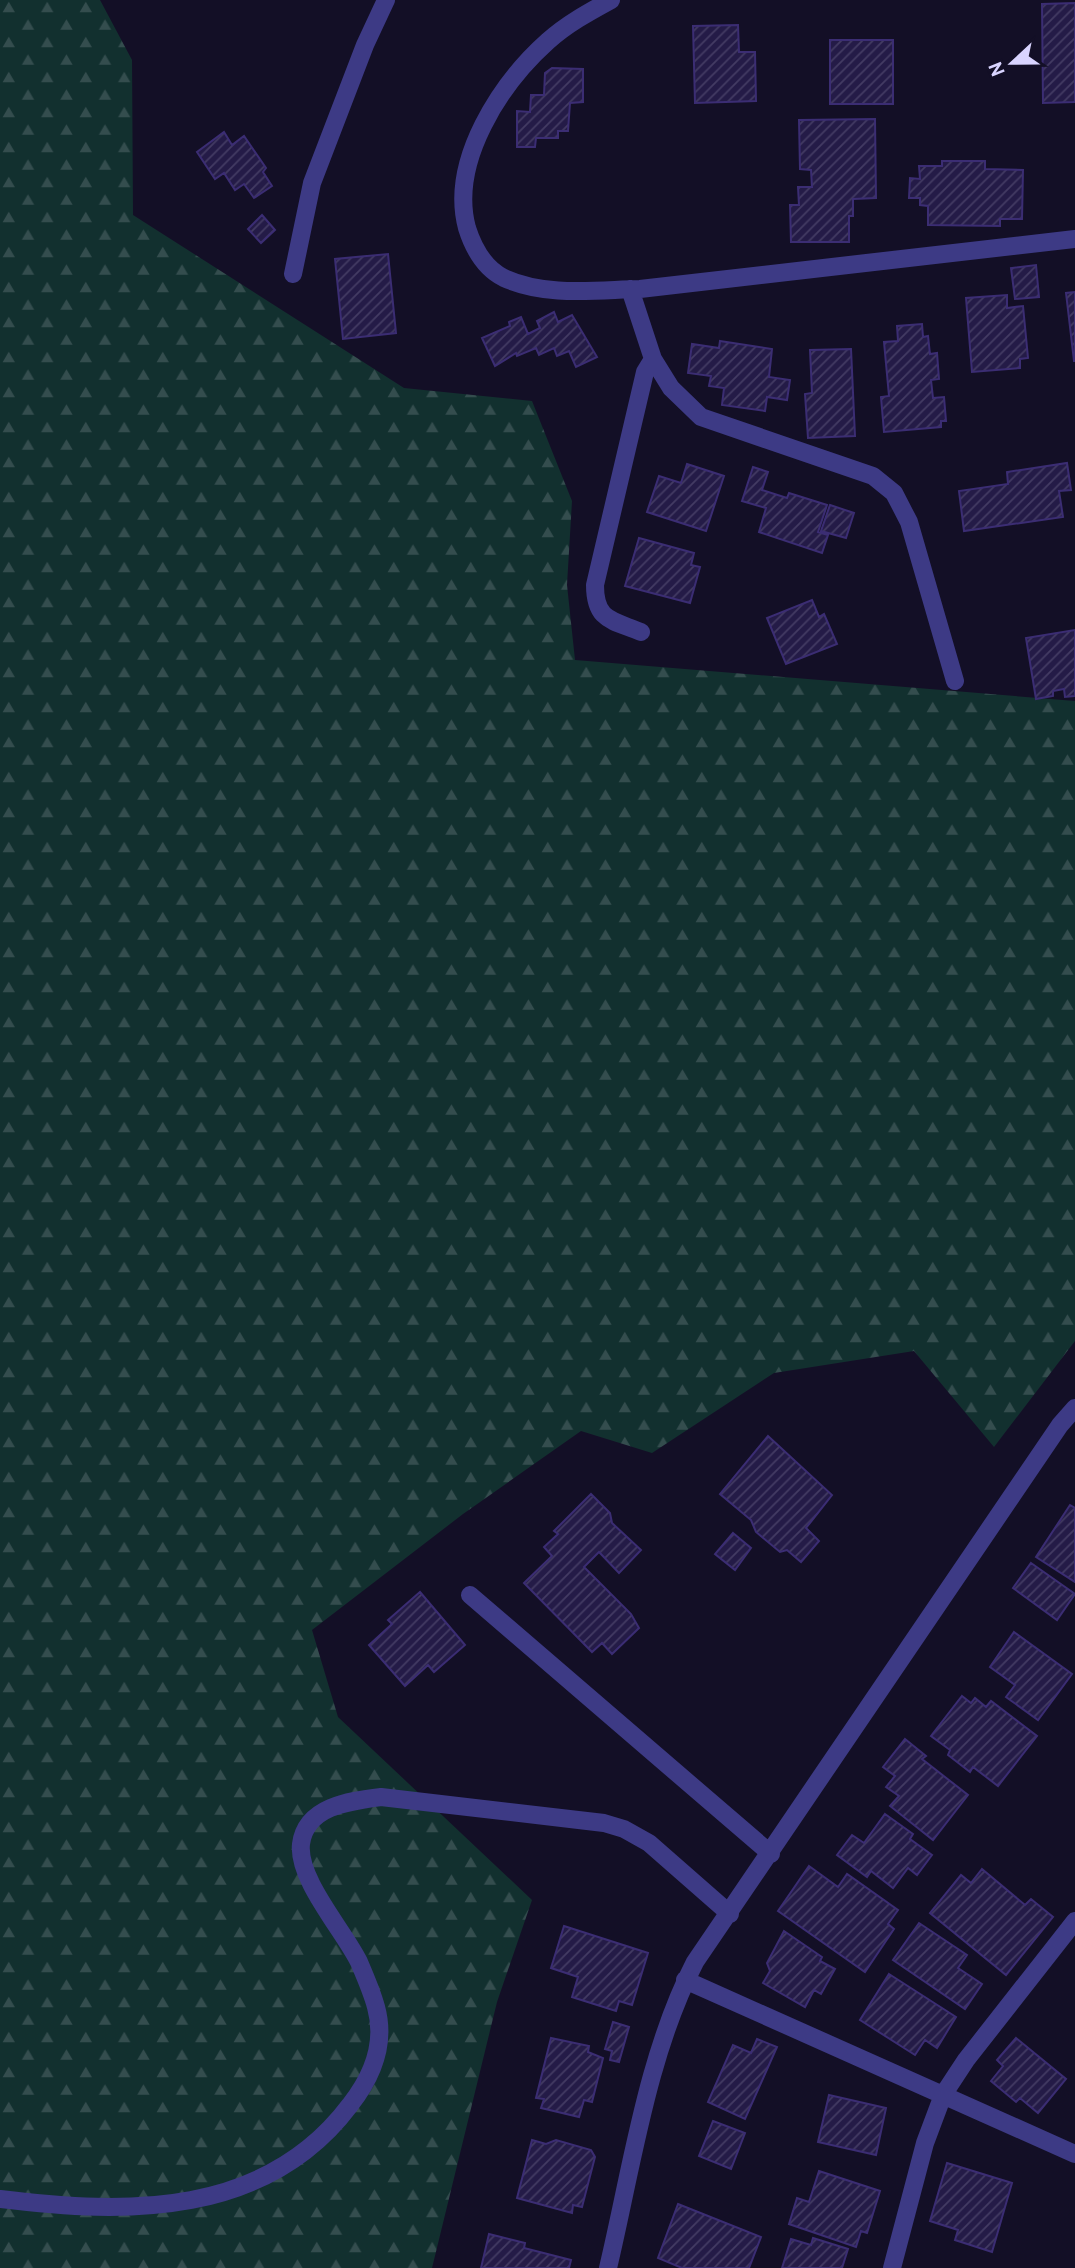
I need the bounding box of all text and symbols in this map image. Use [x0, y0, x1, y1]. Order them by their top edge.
north arrow [977, 28, 1047, 98]
text: N [984, 58, 1012, 79]

